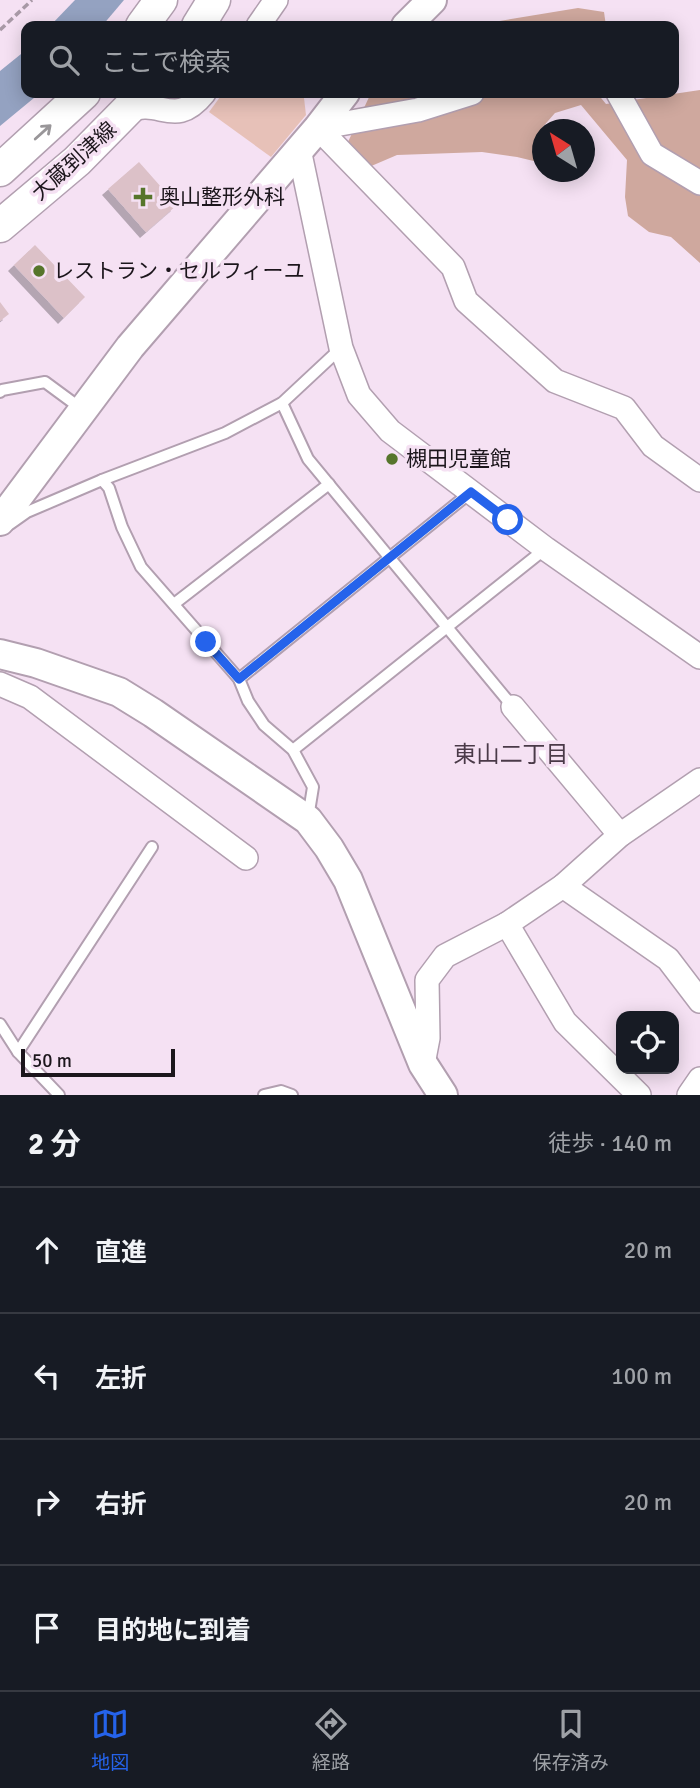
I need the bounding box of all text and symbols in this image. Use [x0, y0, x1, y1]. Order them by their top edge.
search box [21, 21, 679, 98]
icon: search [45, 41, 83, 79]
text: ここで検索 [101, 47, 231, 79]
street label: 大蔵到津線 [26, 116, 122, 206]
north arrow [532, 119, 595, 182]
one-way arrow [34, 124, 52, 140]
place label: 奥山整形外科 [159, 184, 285, 210]
marker: 奥山整形外科 [133, 187, 153, 207]
place label: レストラン・セルフィーユ [53, 258, 305, 284]
marker: レストラン・セルフィーユ [31, 263, 47, 279]
place label: 槻田児童館 [406, 446, 511, 472]
marker: 槻田児童館 [384, 451, 400, 467]
route start [492, 504, 523, 535]
route end [190, 626, 221, 657]
district label: 東山二丁目 [454, 740, 569, 769]
map controls [616, 1011, 679, 1074]
button: locate [616, 1011, 679, 1074]
scale bar [21, 1046, 175, 1078]
text: 50 m [32, 1049, 72, 1073]
text: 2 分 [28, 1126, 81, 1163]
text: 徒歩 · 140 m [548, 1129, 672, 1158]
icon: ahead [28, 1231, 66, 1269]
text: 20 m [624, 1236, 672, 1265]
text: 直進 [95, 1237, 147, 1269]
icon: left [28, 1357, 66, 1395]
text: 100 m [611, 1362, 672, 1391]
text: 左折 [95, 1363, 147, 1395]
icon: right [28, 1483, 66, 1521]
text: 20 m [624, 1488, 672, 1517]
text: 右折 [95, 1489, 147, 1521]
icon: arrive [28, 1609, 66, 1647]
text: 目的地に到着 [95, 1615, 251, 1647]
tab: 地図 [91, 1705, 129, 1775]
tab: 経路 [312, 1705, 350, 1775]
tab: 保存済み [533, 1705, 609, 1775]

